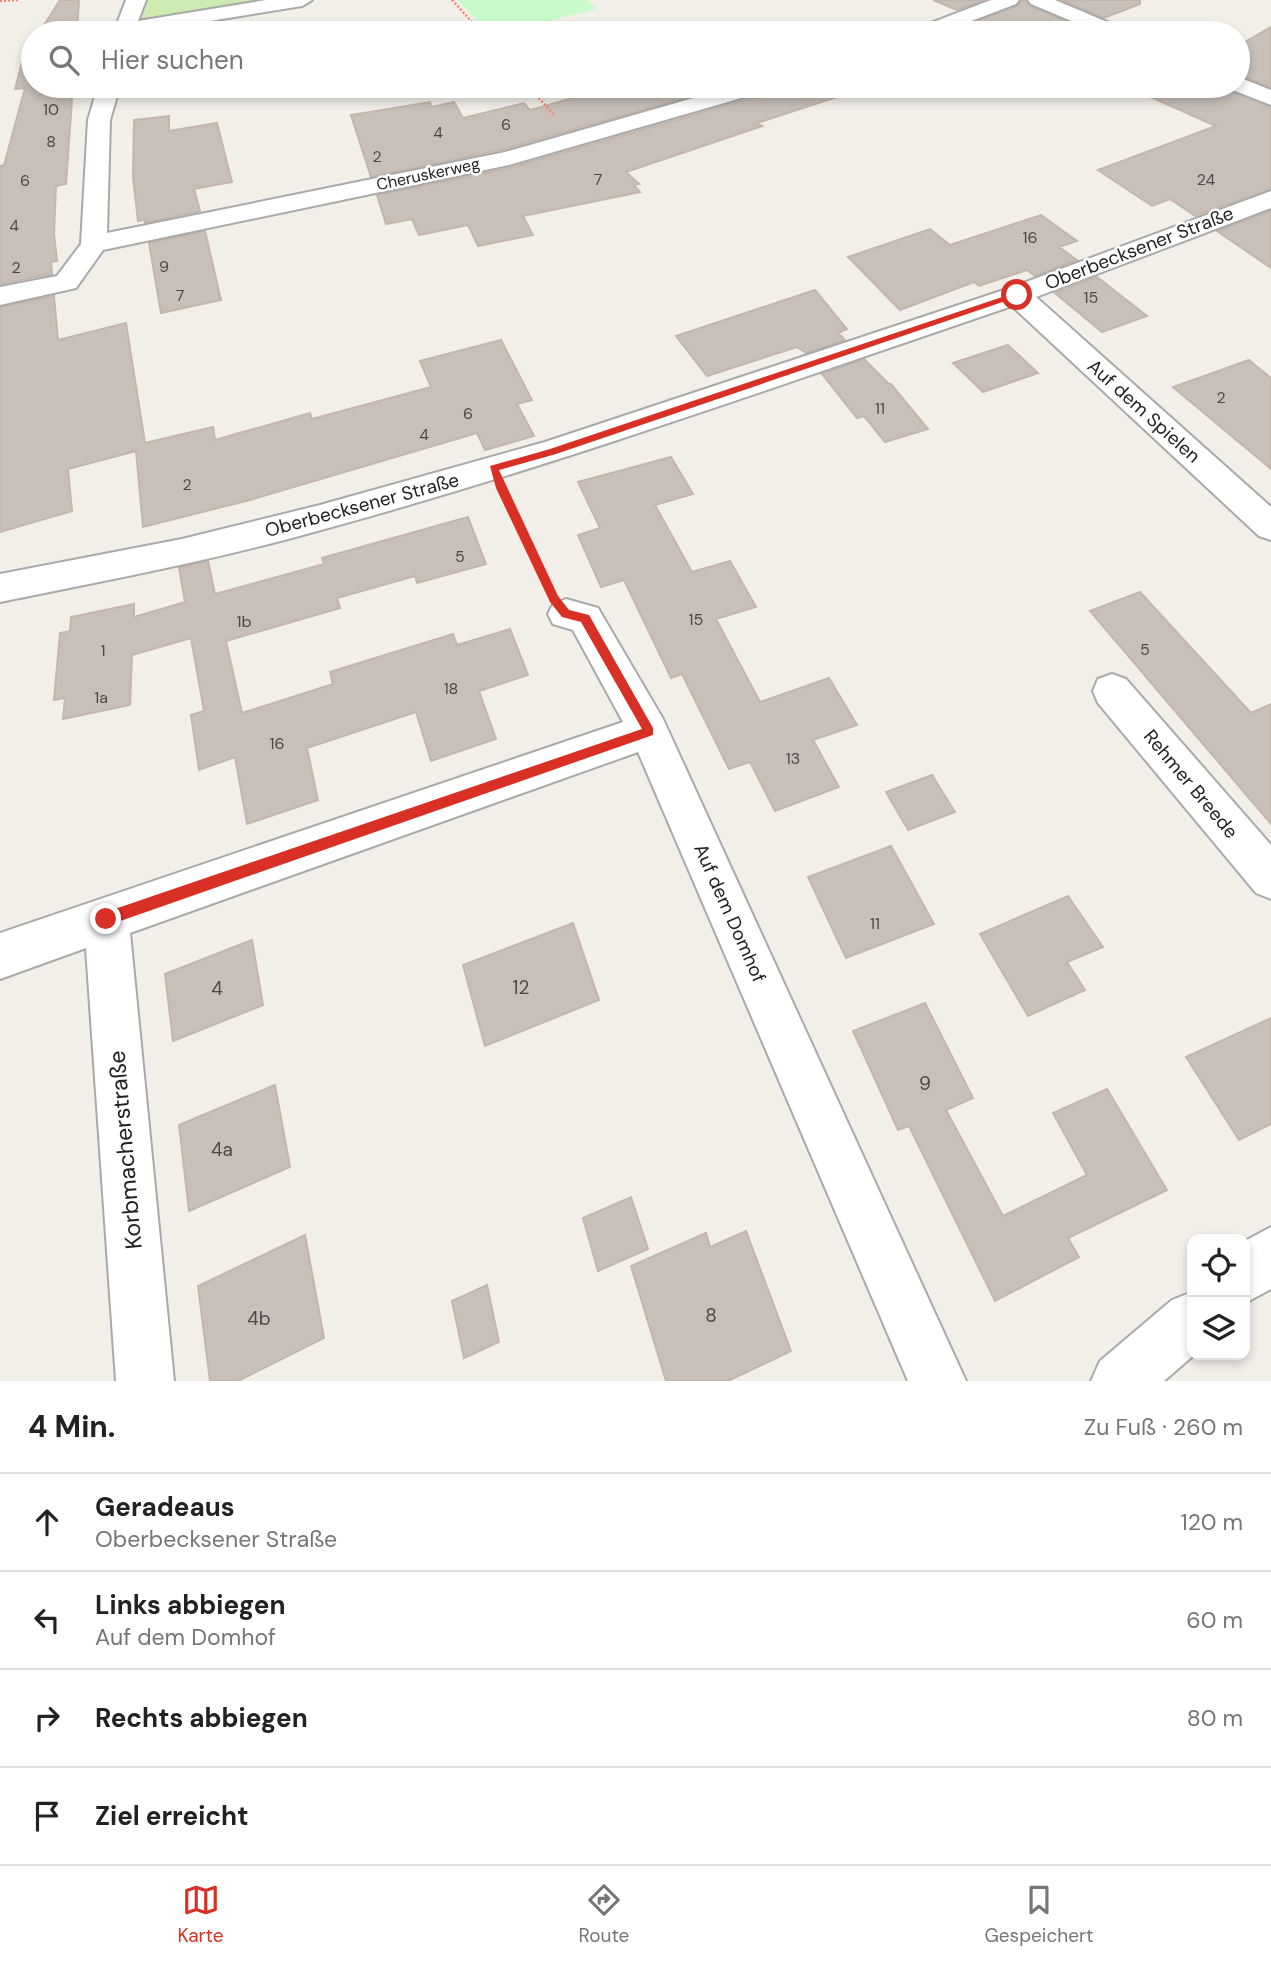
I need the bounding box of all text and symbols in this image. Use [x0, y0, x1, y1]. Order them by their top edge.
search box [21, 21, 1250, 98]
icon: search [45, 41, 83, 79]
text: Hier suchen [101, 43, 244, 77]
house number: 10 [43, 99, 59, 120]
house number: 6 [501, 114, 511, 135]
house number: 4 [433, 122, 443, 143]
house number: 8 [46, 131, 56, 152]
house number: 2 [372, 146, 382, 167]
street label: Cheruskerweg [374, 153, 482, 195]
house number: 7 [594, 169, 602, 190]
house number: 24 [1197, 169, 1216, 190]
house number: 6 [20, 170, 30, 191]
street label: Oberbecksener Straße [1041, 200, 1237, 296]
house number: 4 [9, 215, 19, 236]
house number: 16 [1022, 227, 1038, 248]
house number: 9 [159, 256, 169, 277]
house number: 2 [11, 257, 21, 278]
route start [1001, 279, 1032, 310]
house number: 7 [176, 285, 184, 306]
house number: 15 [1084, 287, 1098, 308]
street label: Auf dem Spielen [1082, 354, 1206, 468]
house number: 2 [1216, 387, 1226, 408]
house number: 11 [875, 398, 885, 419]
house number: 6 [463, 403, 473, 424]
house number: 4 [419, 424, 429, 445]
street label: Oberbecksener Straße [262, 467, 462, 543]
house number: 2 [182, 474, 192, 495]
house number: 5 [455, 546, 465, 567]
house number: 15 [689, 609, 703, 630]
house number: 1b [236, 611, 252, 632]
house number: 5 [1140, 639, 1150, 660]
house number: 1 [101, 640, 106, 661]
house number: 18 [444, 678, 458, 699]
house number: 1a [94, 687, 108, 708]
street label: Rehmer Breede [1138, 724, 1244, 844]
house number: 16 [269, 733, 285, 754]
house number: 13 [786, 748, 800, 769]
street label: Auf dem Domhof [688, 840, 772, 986]
route end [90, 903, 121, 934]
house number: 11 [870, 913, 880, 934]
house number: 12 [513, 975, 529, 1000]
house number: 4 [211, 976, 223, 1001]
street label: Korbmacherstraße [101, 1049, 149, 1251]
house number: 9 [919, 1071, 931, 1096]
house number: 4a [211, 1137, 233, 1162]
map controls [1187, 1234, 1250, 1360]
button: locate [1187, 1234, 1250, 1297]
button: layers [1187, 1297, 1250, 1360]
house number: 8 [705, 1303, 717, 1328]
house number: 4b [247, 1306, 271, 1331]
text: 4 Min. [28, 1407, 115, 1446]
text: Zu Fuß · 260 m [1084, 1412, 1243, 1442]
text: Geradeaus [95, 1490, 235, 1524]
icon: ahead [28, 1503, 66, 1541]
text: 120 m [1180, 1507, 1243, 1537]
text: Oberbecksener Straße [95, 1524, 337, 1554]
text: Links abbiegen [95, 1588, 285, 1622]
icon: left [28, 1601, 66, 1639]
text: 60 m [1186, 1605, 1243, 1635]
text: Auf dem Domhof [95, 1622, 276, 1652]
icon: right [28, 1699, 66, 1737]
text: Rechts abbiegen [95, 1701, 308, 1735]
text: 80 m [1187, 1703, 1243, 1733]
icon: arrive [28, 1797, 66, 1835]
text: Ziel erreicht [95, 1799, 248, 1833]
tab: Karte [178, 1881, 224, 1948]
tab: Route [579, 1881, 629, 1948]
tab: Gespeichert [984, 1881, 1093, 1948]

